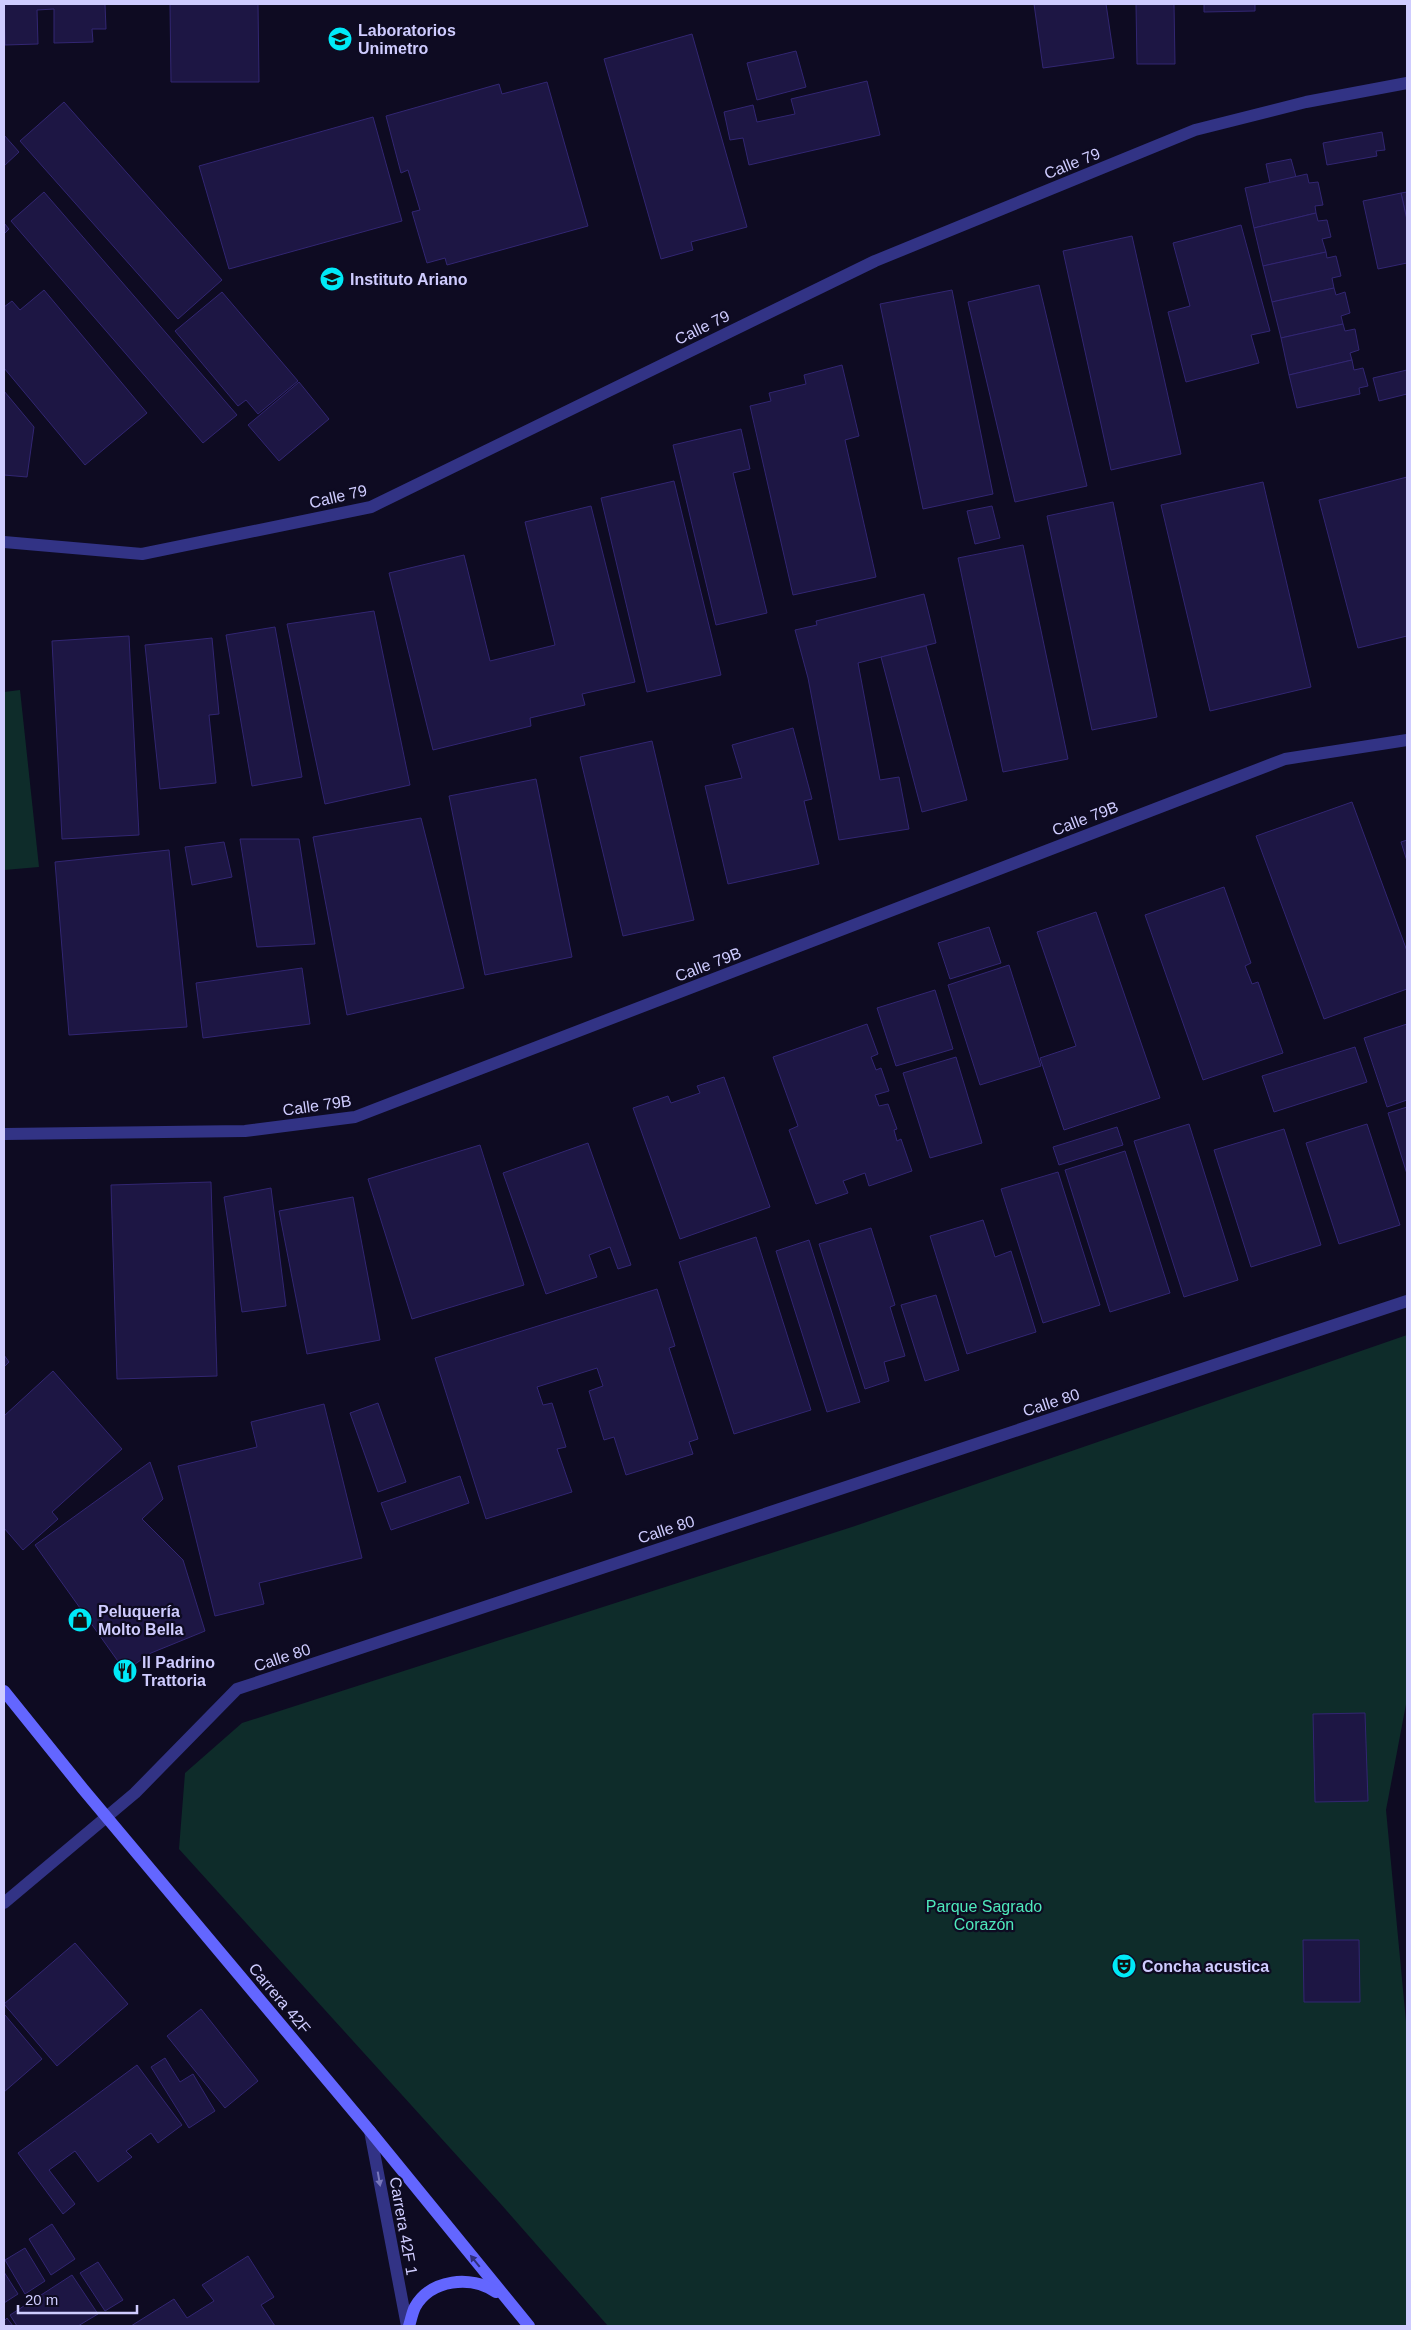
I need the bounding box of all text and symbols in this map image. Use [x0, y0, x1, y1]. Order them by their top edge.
place label: Laboratorios Unimetro [358, 22, 456, 57]
school or university icon: Laboratorios Unimetro [327, 26, 353, 52]
street label: Calle 79 [1042, 145, 1103, 182]
school or university icon: Instituto Ariano [319, 266, 345, 292]
place label: Instituto Ariano [350, 271, 468, 288]
street label: Calle 79 [672, 307, 732, 348]
street label: Calle 79 [308, 482, 369, 511]
street label: Calle 79B [1050, 798, 1121, 839]
street label: Calle 79B [673, 944, 744, 985]
street label: Calle 79B [282, 1092, 353, 1119]
street label: Calle 80 [1021, 1385, 1082, 1420]
street label: Calle 80 [636, 1512, 697, 1547]
place label: Peluquería Molto Bella [98, 1603, 183, 1638]
shop icon: Peluquería Molto Bella [67, 1607, 93, 1633]
street label: Calle 80 [252, 1640, 313, 1675]
place label: Il Padrino Trattoria [142, 1654, 215, 1689]
restaurant icon: Il Padrino Trattoria [112, 1658, 138, 1684]
park label: Parque Sagrado Corazón [926, 1898, 1042, 1933]
theatre icon: Concha acustica [1111, 1953, 1137, 1979]
place label: Concha acustica [1142, 1958, 1269, 1975]
street label: Carrera 42F [245, 1960, 314, 2037]
one-way arrow [376, 2171, 384, 2187]
street label: Carrera 42F 1 [386, 2176, 421, 2277]
one-way arrow [470, 2255, 481, 2268]
scale bar [18, 2282, 136, 2314]
text: 20 m [25, 2291, 58, 2308]

